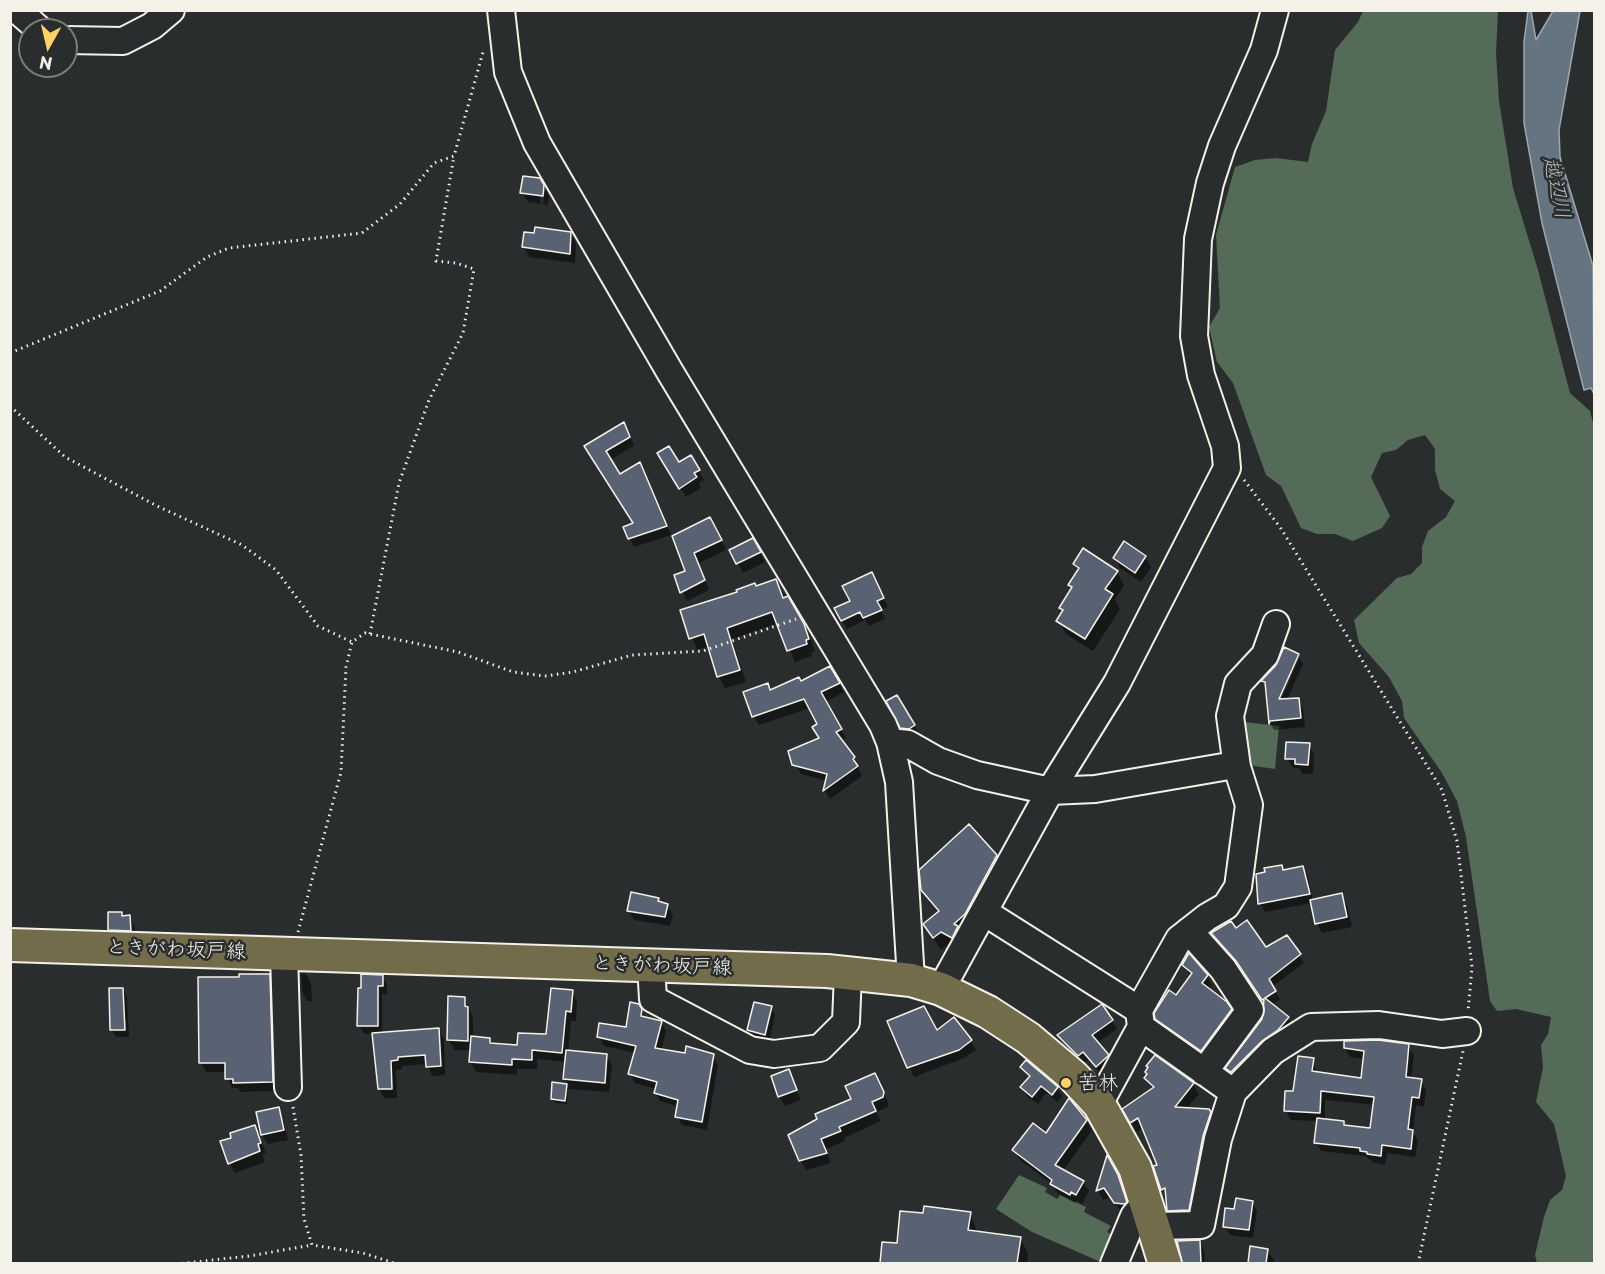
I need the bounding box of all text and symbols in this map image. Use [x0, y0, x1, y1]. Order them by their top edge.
north arrow [18, 18, 78, 78]
text: N [38, 51, 54, 77]
water label: 越辺川 [1537, 155, 1575, 221]
street label: ときがわ坂戸線 [106, 936, 246, 964]
street label: ときがわ坂戸線 [592, 952, 732, 980]
place label: 苦林 [1078, 1071, 1118, 1095]
marker: 苦林 [1059, 1076, 1073, 1090]

